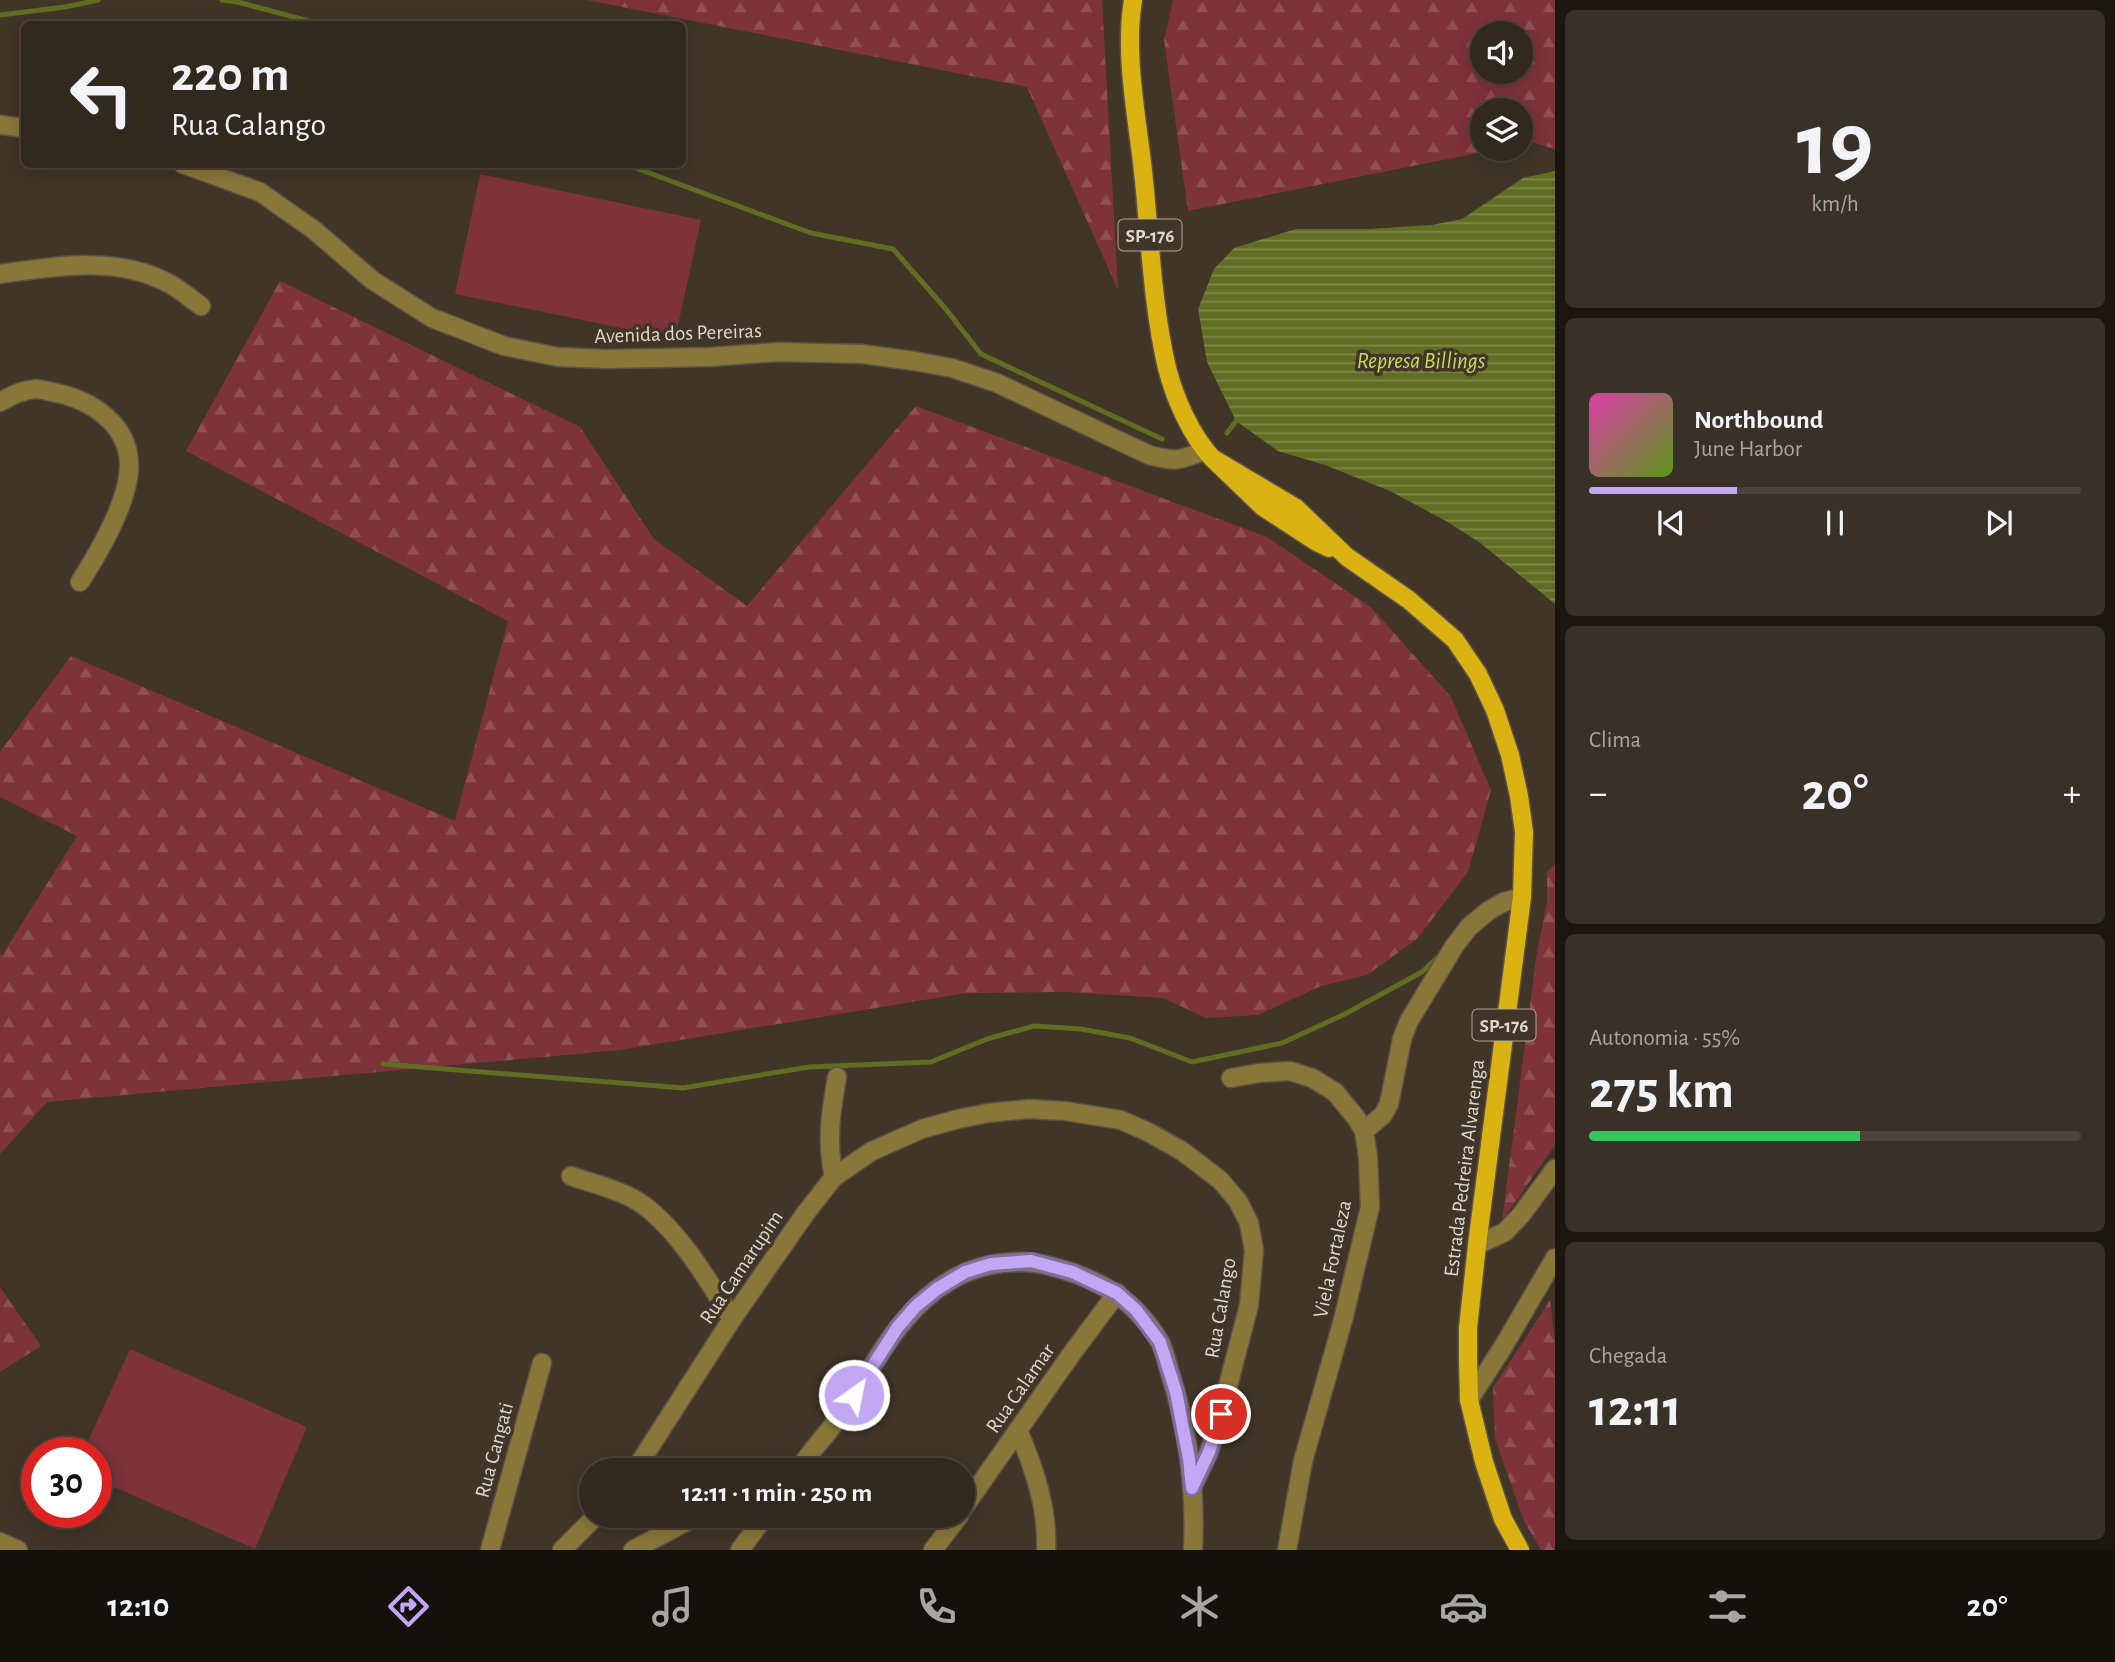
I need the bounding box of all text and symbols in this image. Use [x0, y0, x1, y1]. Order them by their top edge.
map controls [1470, 21, 1533, 161]
button: sound [1470, 21, 1533, 84]
icon: left [56, 49, 147, 140]
text: 220 m [171, 51, 290, 100]
button: layers [1470, 98, 1533, 161]
text: 19 [1797, 100, 1873, 191]
text: Rua Calango [171, 109, 326, 141]
text: km/h [1811, 193, 1859, 216]
road number: SP-176 [1118, 219, 1182, 250]
street label: Avenida dos Pereiras [594, 320, 762, 347]
water label: Represa Billings [1357, 350, 1485, 373]
text: Northbound [1694, 407, 1823, 433]
text: June Harbor [1694, 438, 1802, 461]
icon: previous [1652, 504, 1690, 542]
icon: pause [1816, 504, 1854, 542]
icon: next [1980, 504, 2018, 542]
text: Clima [1589, 729, 1641, 752]
text: 20° [1802, 767, 1868, 819]
text: − [1589, 775, 1607, 813]
text: + [2063, 775, 2081, 813]
road number: SP-176 [1472, 1009, 1536, 1040]
text: Autonomia · 55% [1589, 1027, 1740, 1050]
street label: Estrada Pedreira Alvarenga [1441, 1058, 1488, 1278]
text: 275 km [1589, 1065, 1734, 1117]
street label: Viela Fortaleza [1310, 1198, 1355, 1320]
street label: Rua Camarupim [696, 1207, 787, 1328]
street label: Rua Calango [1201, 1256, 1240, 1360]
street label: Rua Calamar [982, 1340, 1059, 1437]
text: Chegada [1589, 1345, 1667, 1368]
position arrow [817, 1358, 891, 1432]
text: 12:11 [1589, 1383, 1682, 1435]
pin [1191, 1384, 1251, 1444]
icon: arrive [1202, 1395, 1240, 1433]
street label: Rua Cangati [472, 1400, 517, 1500]
speed limit sign: 30 [21, 1437, 112, 1528]
text: 12:11 · 1 min · 250 m [682, 1480, 872, 1506]
icon: directions [384, 1582, 433, 1631]
icon: music [648, 1582, 697, 1631]
icon: phone [912, 1582, 961, 1631]
icon: climate [1175, 1582, 1224, 1631]
icon: car [1439, 1582, 1488, 1631]
icon: filters [1703, 1582, 1752, 1631]
text: 12:10 [107, 1590, 169, 1622]
text: 20° [1967, 1590, 2008, 1622]

